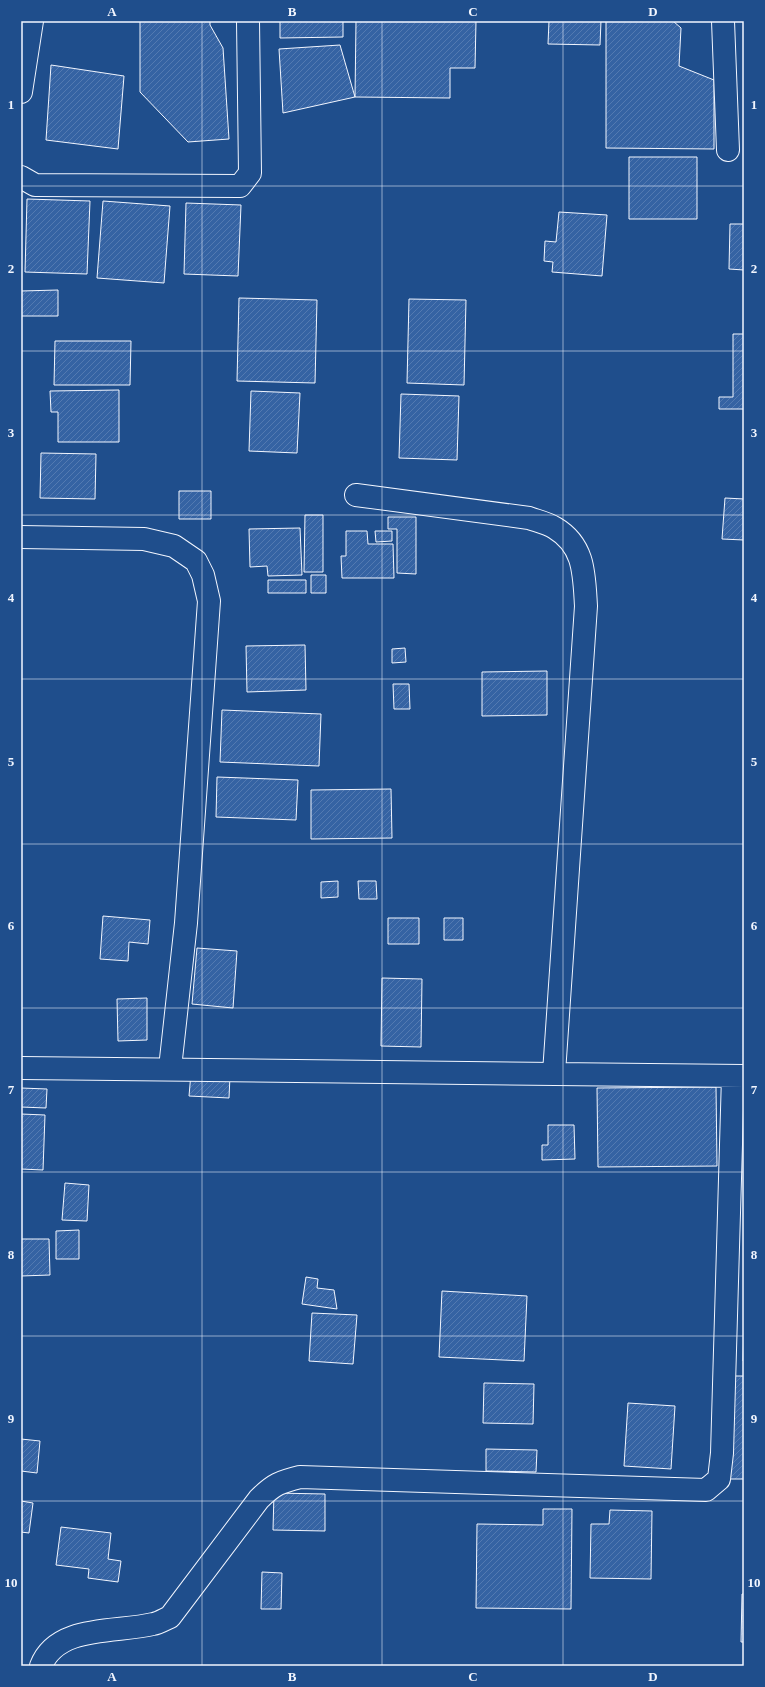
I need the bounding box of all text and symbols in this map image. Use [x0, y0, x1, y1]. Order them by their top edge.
text: A [107, 4, 117, 19]
text: B [288, 4, 297, 19]
text: C [468, 4, 478, 19]
text: D [648, 4, 658, 19]
text: 1 [8, 97, 14, 112]
text: 1 [751, 97, 757, 112]
text: 2 [8, 261, 14, 276]
text: 2 [751, 261, 757, 276]
text: 3 [8, 425, 15, 440]
text: 3 [751, 425, 758, 440]
text: 4 [8, 590, 15, 605]
text: 4 [751, 590, 758, 605]
text: 5 [8, 754, 15, 769]
text: 5 [751, 754, 758, 769]
text: 6 [8, 918, 15, 933]
text: 6 [751, 918, 758, 933]
text: 7 [8, 1082, 15, 1097]
text: 7 [751, 1082, 758, 1097]
text: 8 [8, 1247, 15, 1262]
text: 8 [751, 1247, 758, 1262]
text: 9 [8, 1411, 15, 1426]
text: 9 [751, 1411, 758, 1426]
text: 10 [5, 1575, 18, 1590]
text: 10 [748, 1575, 761, 1590]
text: A [107, 1669, 117, 1684]
text: B [288, 1669, 297, 1684]
text: C [468, 1669, 478, 1684]
text: D [648, 1669, 658, 1684]

